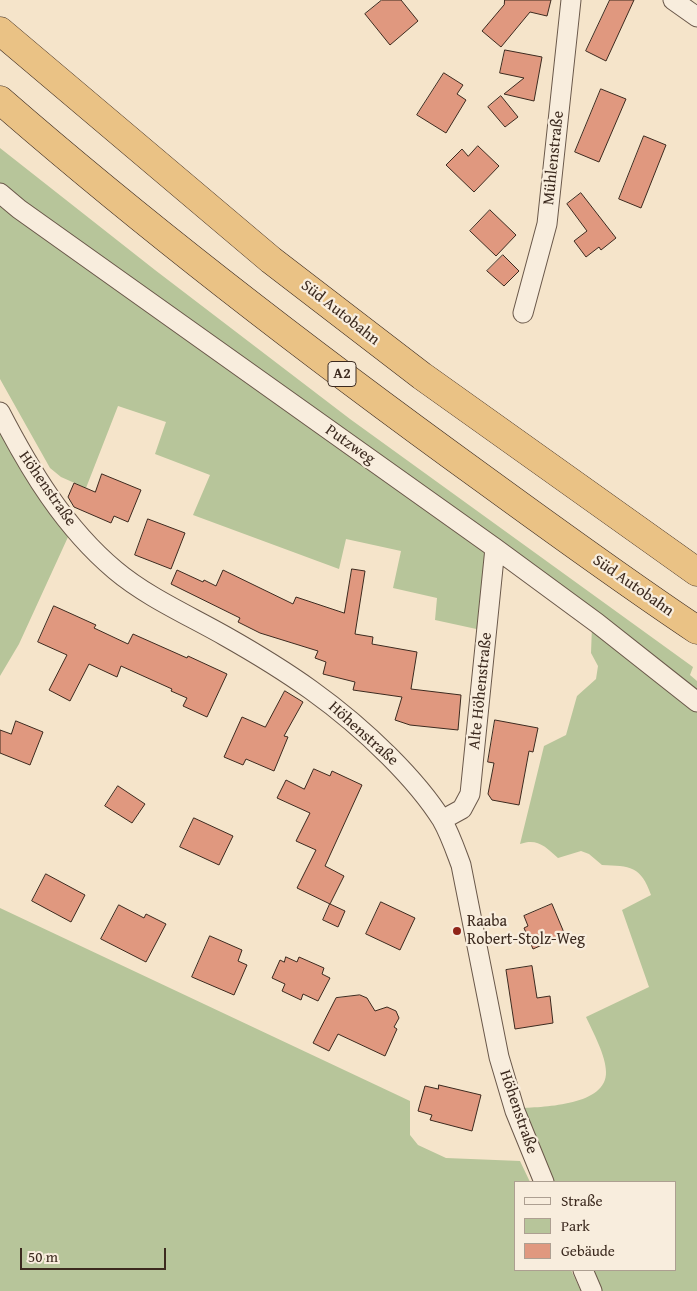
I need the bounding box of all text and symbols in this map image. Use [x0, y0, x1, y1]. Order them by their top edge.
street label: Mühlenstraße [540, 110, 568, 206]
street label: Süd Autobahn [297, 276, 383, 350]
road number: A2 [328, 362, 356, 386]
street label: Putzweg [321, 421, 379, 469]
street label: Höhenstraße [14, 448, 80, 530]
street label: Süd Autobahn [589, 551, 677, 621]
street label: Alte Höhenstraße [465, 631, 497, 751]
street label: Höhenstraße [324, 698, 402, 770]
place label: Raaba Robert-Stolz-Weg [467, 912, 585, 950]
marker: Raaba Robert-Stolz-Weg [451, 925, 463, 937]
street label: Höhenstraße [495, 1068, 541, 1156]
legend [514, 1181, 677, 1271]
text: Straße [561, 1190, 603, 1211]
text: Park [561, 1215, 590, 1236]
scale bar [22, 1238, 169, 1270]
text: Gebäude [561, 1240, 615, 1261]
text: 50 m [28, 1246, 58, 1267]

